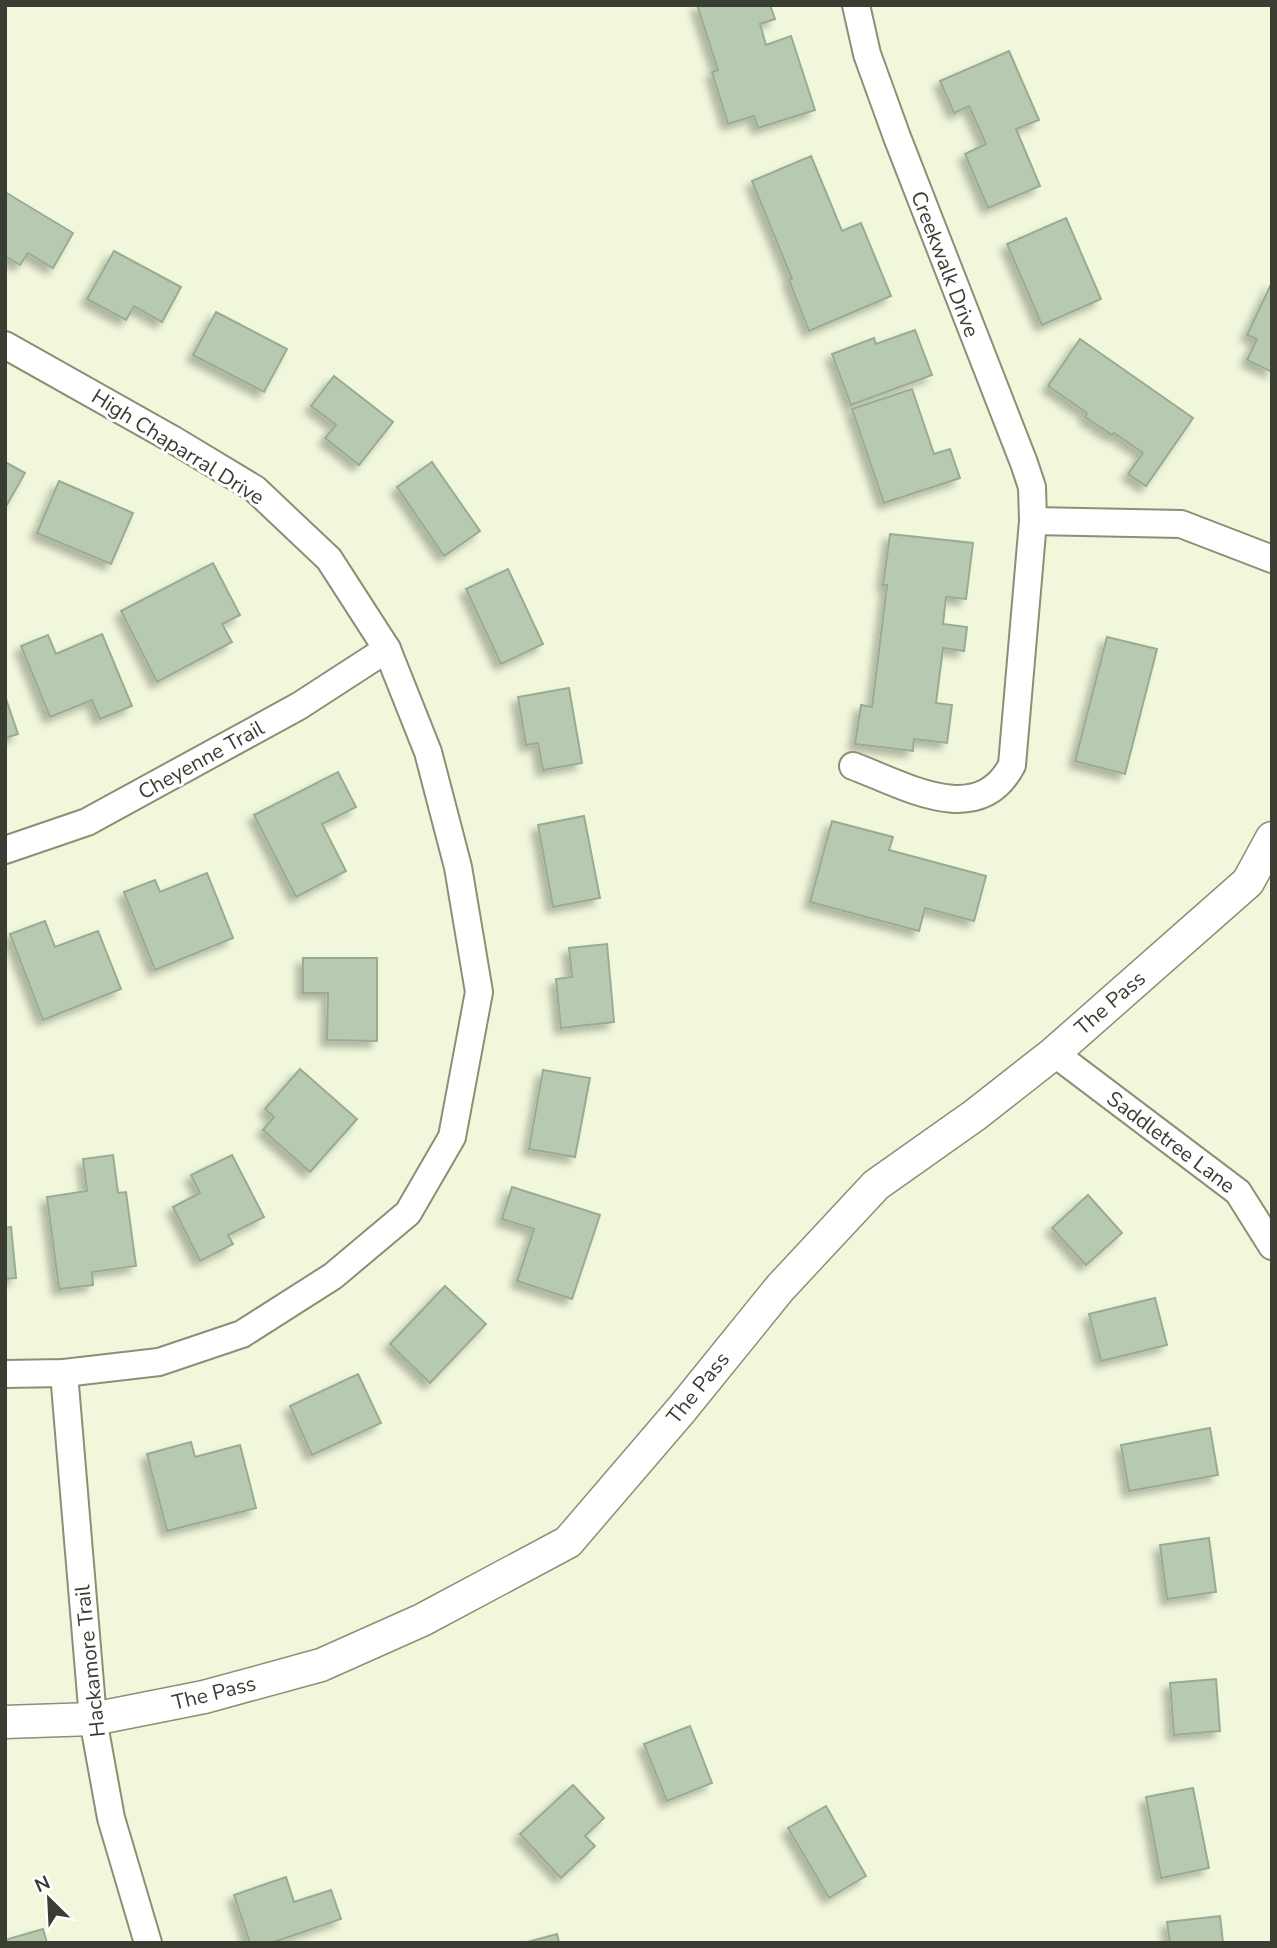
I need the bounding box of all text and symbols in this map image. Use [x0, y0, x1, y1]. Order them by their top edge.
street label: Creekwalk Drive [904, 187, 986, 341]
street label: High Chaparral Drive [86, 383, 270, 511]
street label: Cheyenne Trail [133, 713, 270, 806]
street label: The Pass [1069, 964, 1151, 1042]
street label: Saddletree Lane [1101, 1085, 1241, 1199]
street label: The Pass [660, 1346, 736, 1430]
street label: Hackamore Trail [68, 1583, 112, 1738]
street label: The Pass [169, 1669, 259, 1717]
north arrow [14, 1864, 84, 1934]
text: N [31, 1870, 54, 1899]

